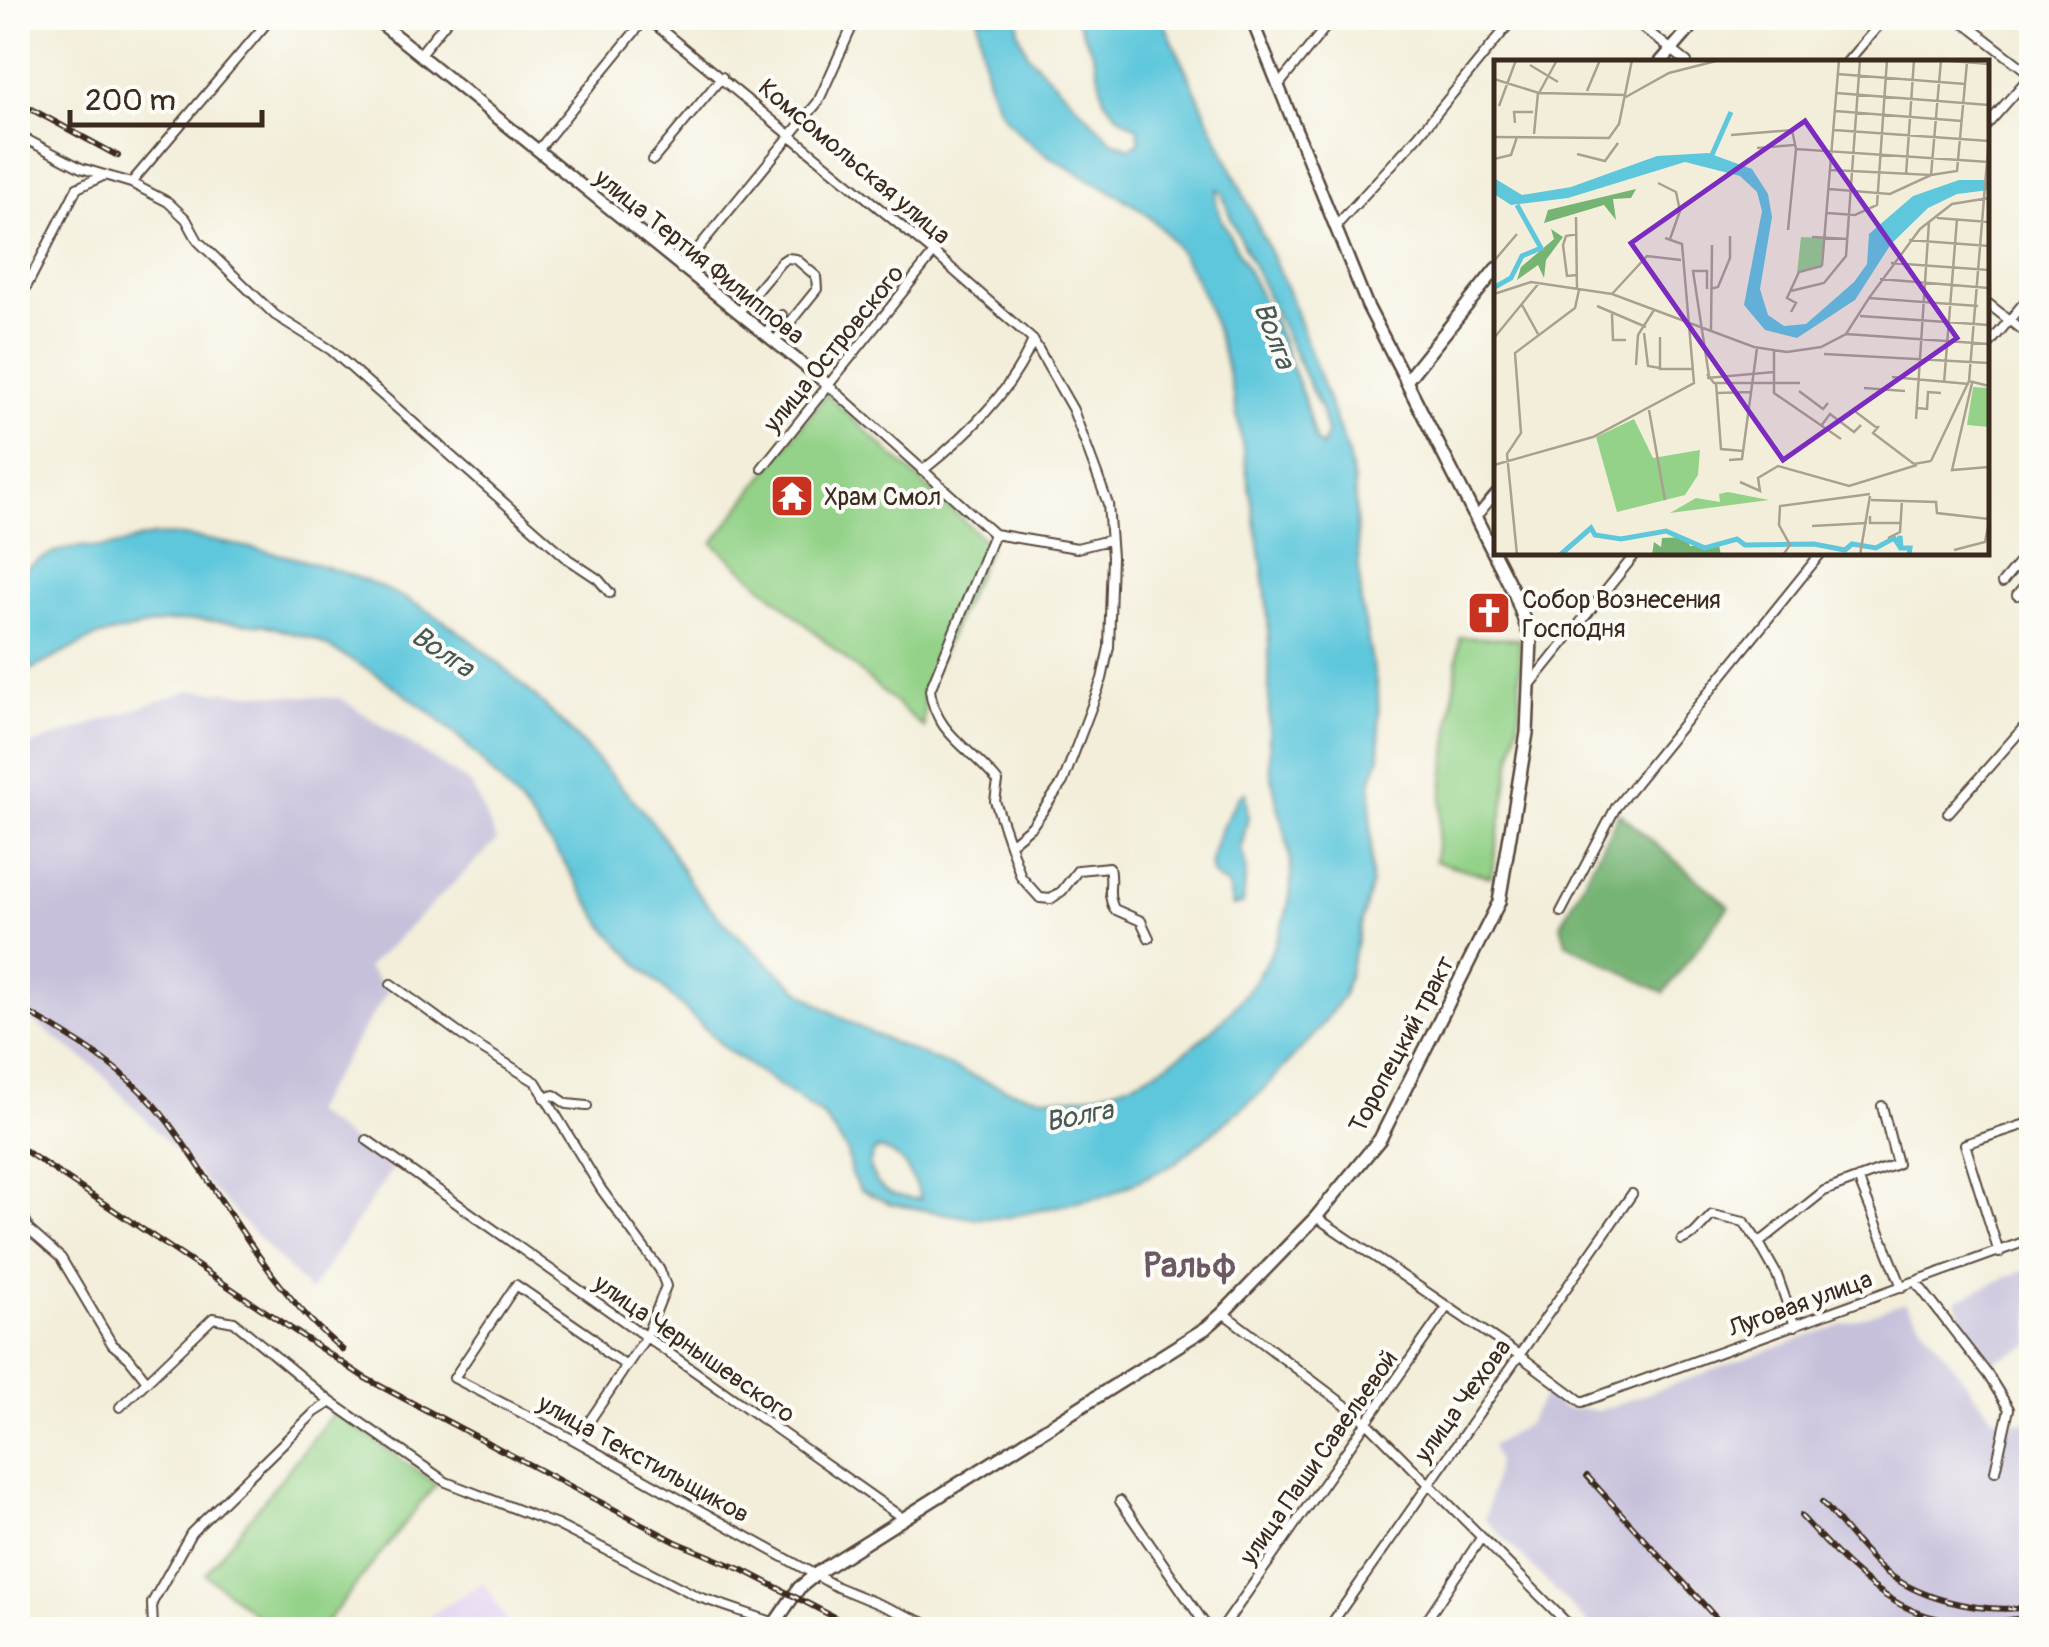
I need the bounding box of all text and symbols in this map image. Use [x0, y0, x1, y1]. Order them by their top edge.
inset map [1494, 60, 1989, 555]
scale bar [70, 65, 262, 127]
street label: Комсомольская улица [752, 73, 957, 252]
text: 200 m [85, 82, 176, 119]
street label: улица Тертия Филиппова [587, 162, 810, 351]
street label: улица Островского [756, 259, 911, 440]
water label: Волга [1245, 297, 1303, 375]
temple icon: Храм Смол [769, 473, 815, 519]
place label: Храм Смол [824, 482, 941, 513]
place label: Собор Вознесения Господня [1522, 585, 1721, 645]
church icon: Собор Вознесения Господня [1466, 590, 1512, 636]
water label: Волга [404, 619, 482, 687]
street label: Торопецкий тракт [1343, 950, 1462, 1139]
water label: Волга [1042, 1092, 1118, 1140]
district label: Ральф [1144, 1244, 1236, 1288]
street label: Луговая улица [1723, 1264, 1877, 1345]
street label: улица Чернышевского [587, 1268, 801, 1430]
street label: улица Чехова [1408, 1333, 1518, 1469]
street label: улица Паши Савельевой [1233, 1345, 1405, 1572]
street label: улица Текстильщиков [531, 1388, 755, 1530]

